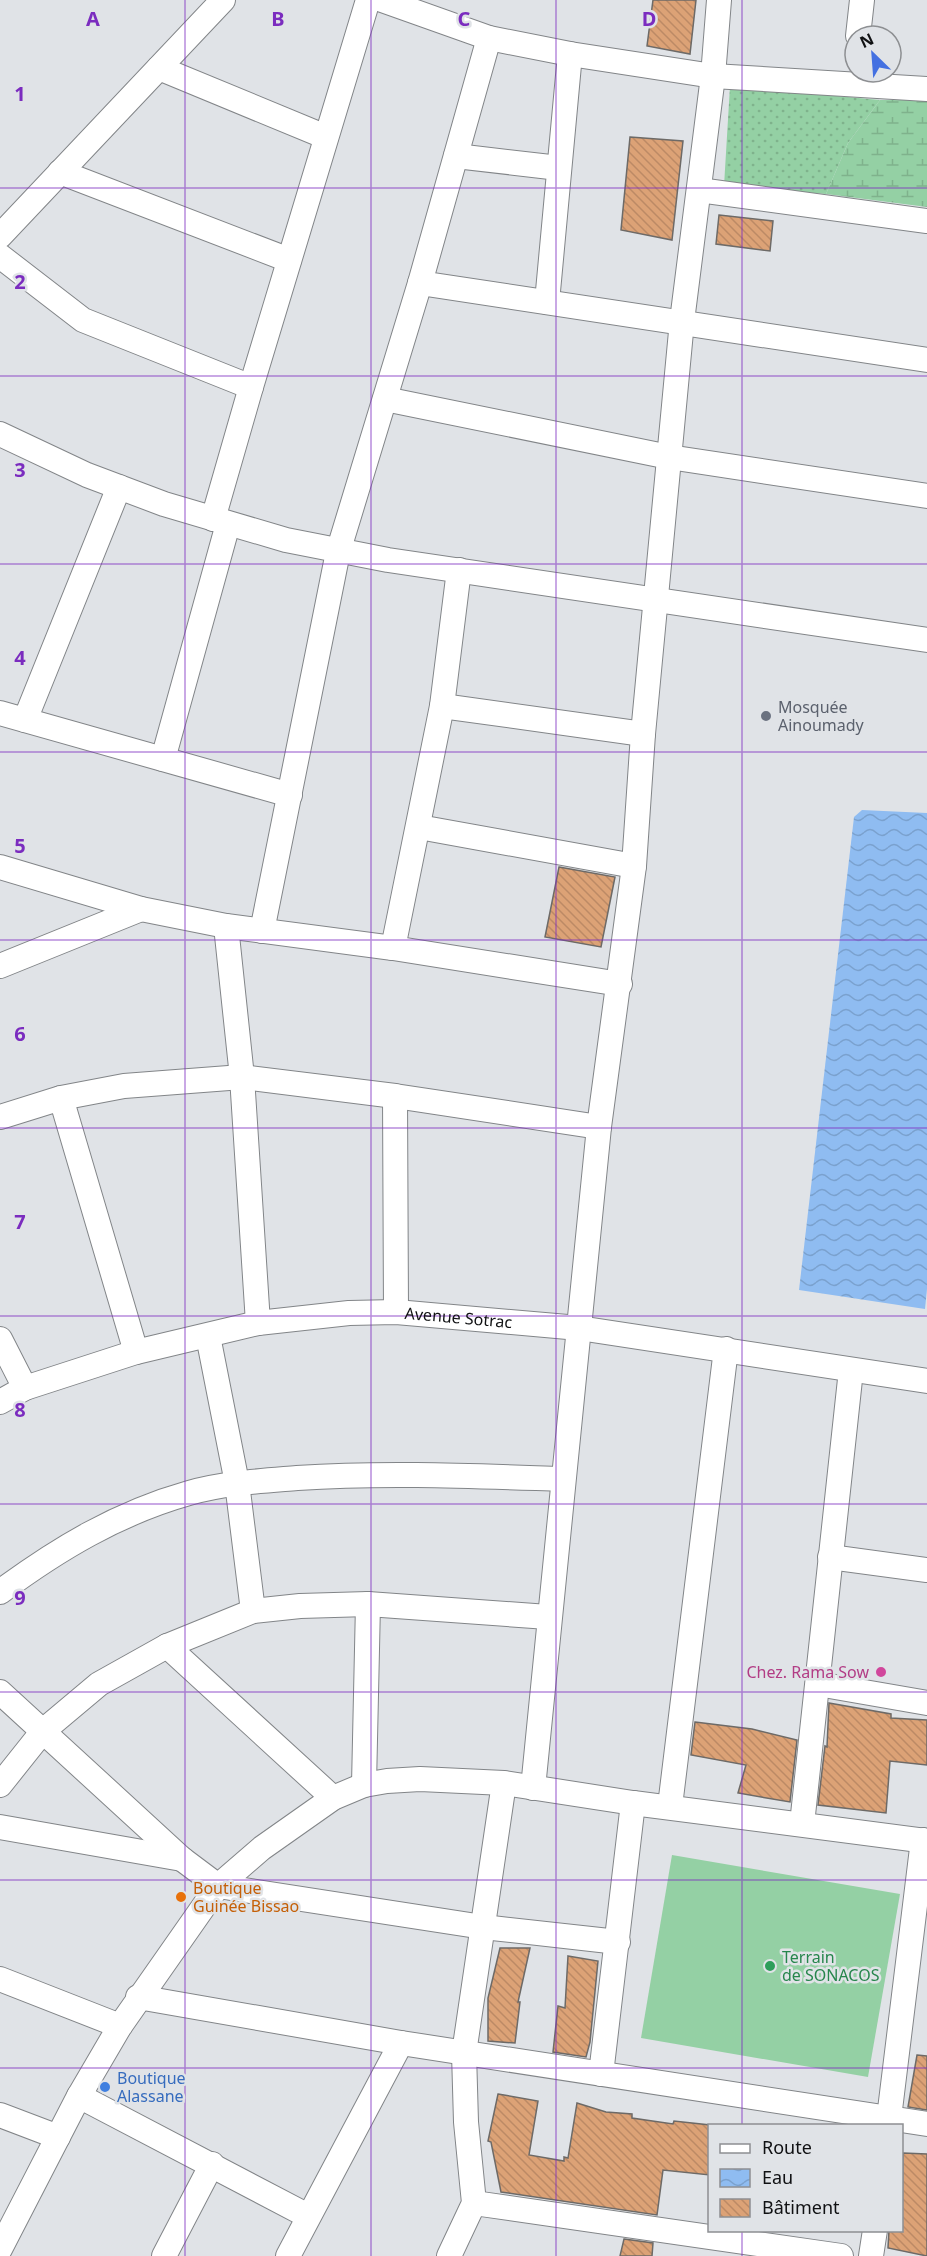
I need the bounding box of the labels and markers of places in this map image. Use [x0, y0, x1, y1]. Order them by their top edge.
place label: Mosquée Ainoumady [778, 696, 865, 736]
marker: Mosquée Ainoumady [759, 709, 773, 723]
place label: Chez. Rama Sow [746, 1661, 869, 1683]
marker: Chez. Rama Sow [874, 1665, 888, 1679]
place label: Boutique Guinée Bissao [193, 1877, 299, 1917]
marker: Boutique Guinée Bissao [174, 1890, 188, 1904]
place label: Terrain de SONACOS [782, 1946, 880, 1986]
marker: Terrain de SONACOS [763, 1959, 777, 1973]
place label: Boutique Alassane [117, 2067, 186, 2107]
marker: Boutique Alassane [98, 2080, 112, 2094]

